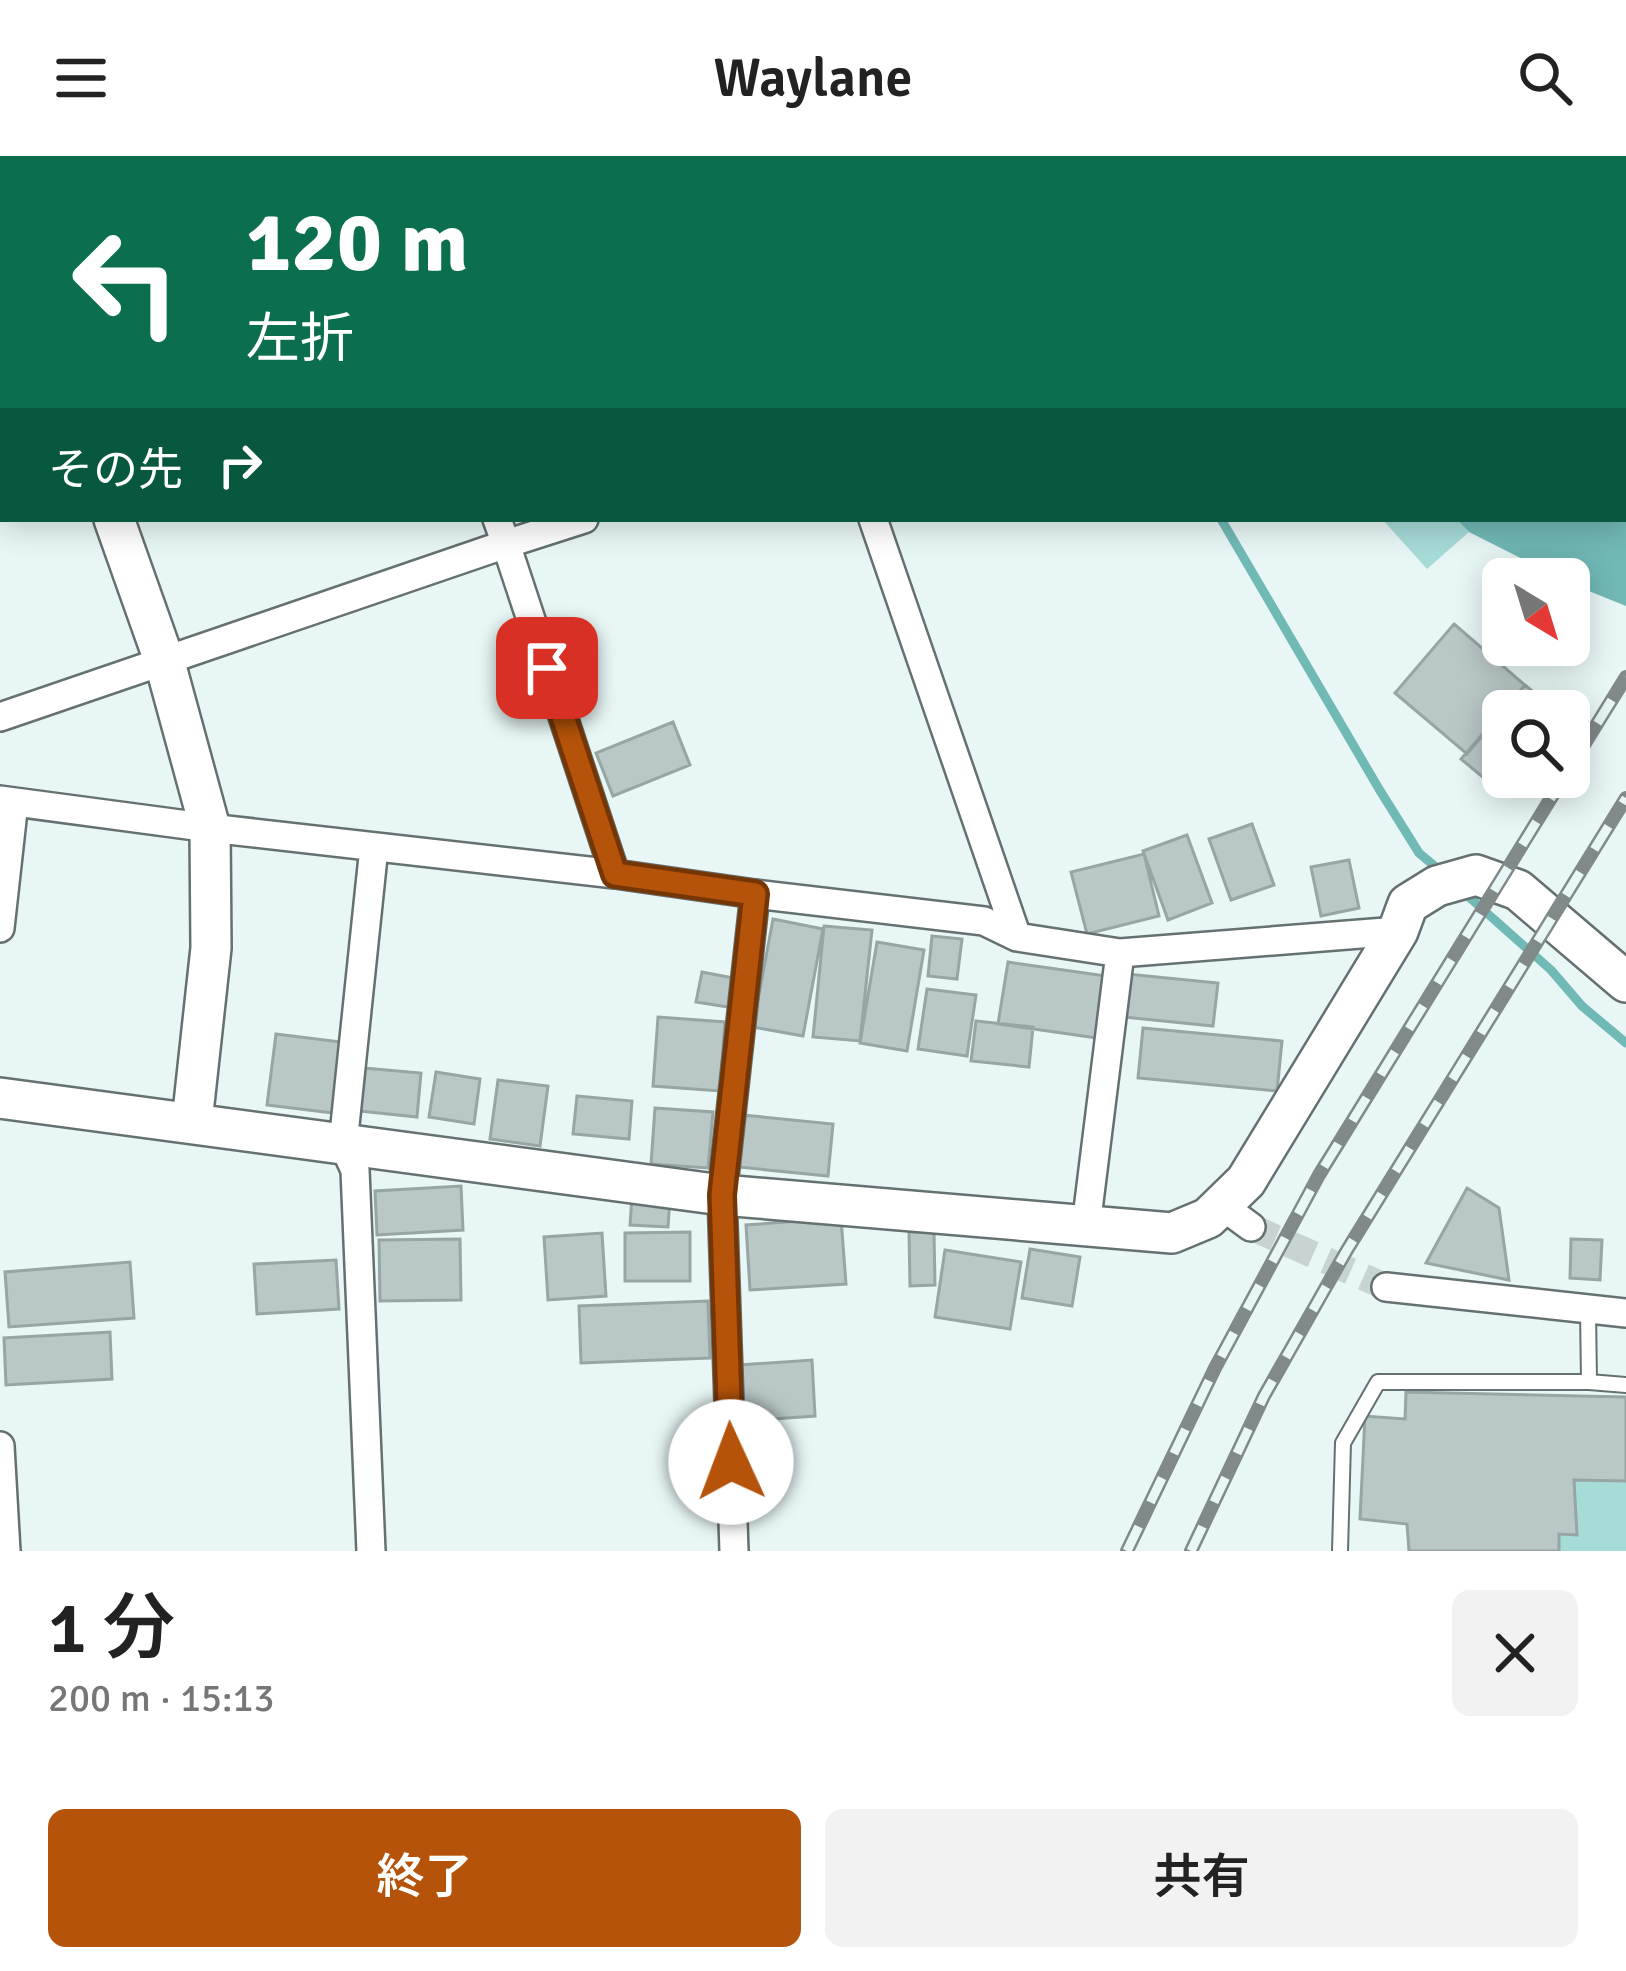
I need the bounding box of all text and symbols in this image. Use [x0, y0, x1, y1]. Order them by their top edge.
icon: menu [48, 45, 114, 111]
text: Waylane [713, 45, 913, 112]
icon: search [1512, 45, 1578, 111]
text: 120 m [246, 191, 468, 295]
icon: left [48, 204, 204, 360]
text: 左折 [246, 306, 354, 373]
icon: right [207, 432, 273, 498]
text: その先 [48, 443, 183, 498]
north arrow [1482, 558, 1590, 666]
map controls [1482, 558, 1590, 798]
pin [496, 617, 598, 719]
icon: arrive [514, 635, 580, 701]
button: search [1482, 690, 1590, 798]
position arrow [668, 1399, 794, 1525]
text: 1 分 [48, 1584, 175, 1673]
button: close [1452, 1590, 1578, 1716]
text: 200 m · 15:13 [48, 1674, 275, 1722]
button: 終了 [48, 1809, 801, 1947]
button: 共有 [825, 1809, 1578, 1947]

